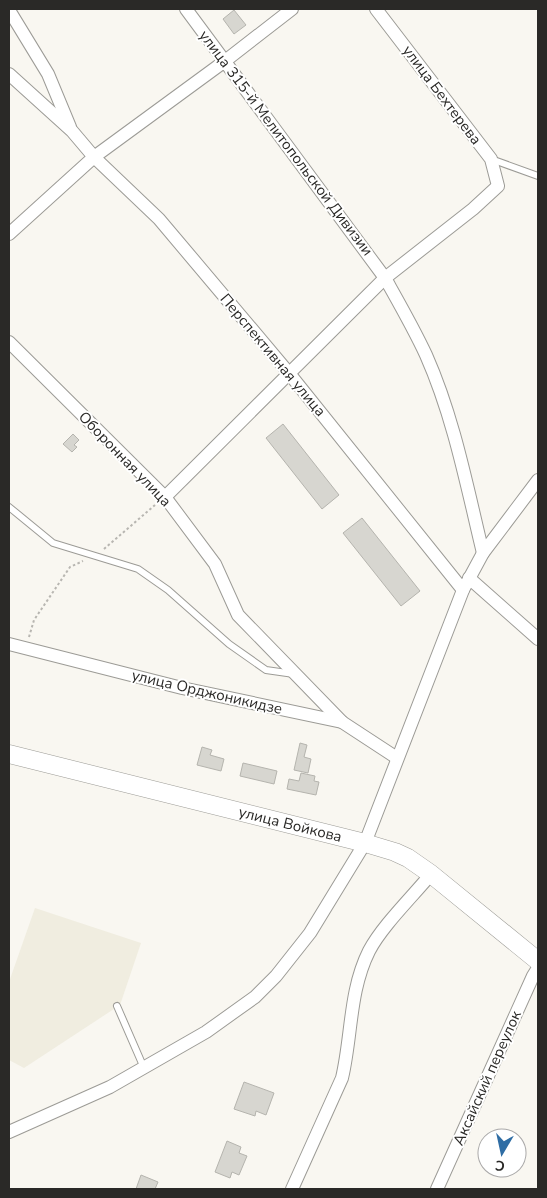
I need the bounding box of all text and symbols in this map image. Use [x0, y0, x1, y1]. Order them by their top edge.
street label: улица 315-й Мелитопольской Дивизии [195, 26, 377, 260]
street label: улица Бехтерева [398, 41, 486, 149]
street label: Перспективная улица [216, 289, 330, 421]
street label: Оборонная улица [74, 407, 176, 511]
street label: улица Орджоникидзе [130, 665, 284, 719]
street label: улица Войкова [237, 802, 344, 847]
street label: Аксайский переулок [448, 1007, 526, 1148]
north arrow [477, 1128, 527, 1178]
text: С [493, 1155, 506, 1175]

